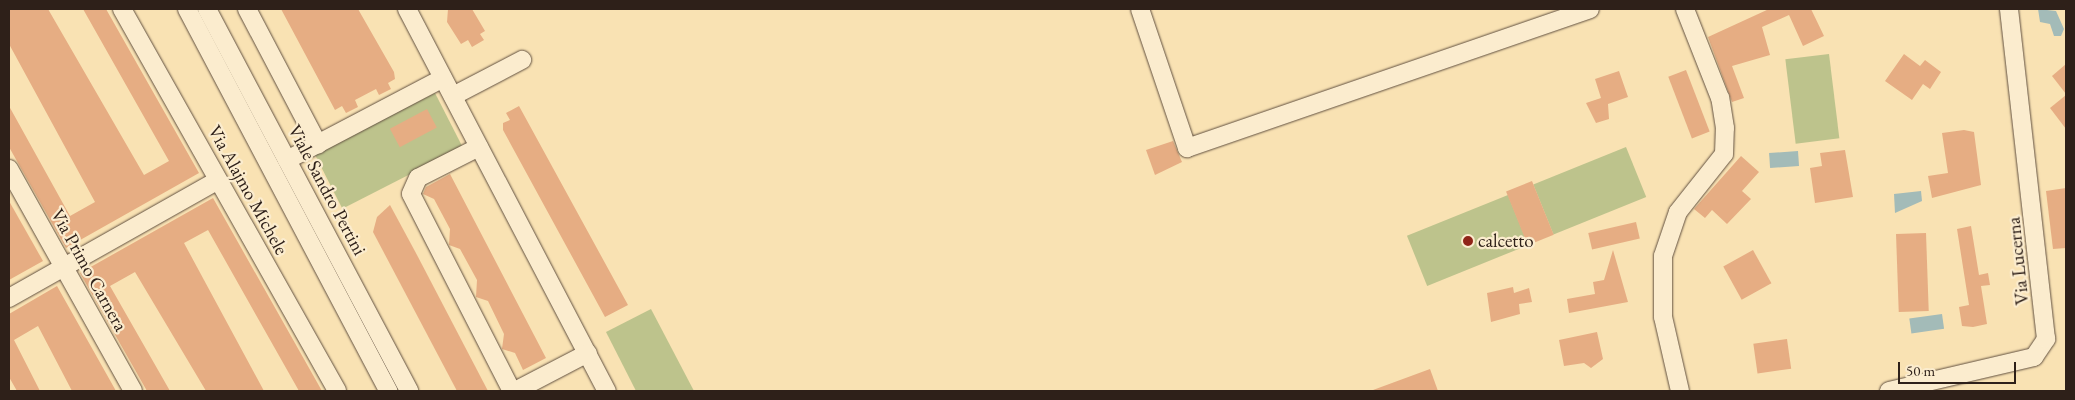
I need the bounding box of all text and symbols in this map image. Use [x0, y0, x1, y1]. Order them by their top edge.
street label: Via Alajmo Michele [203, 121, 293, 259]
street label: Viale Sandro Pertini [283, 121, 371, 259]
street label: Via Primo Carnera [46, 205, 132, 335]
street label: Via Lucerna [2002, 216, 2034, 306]
place label: calcetto [1478, 230, 1534, 252]
marker: calcetto [1462, 235, 1474, 247]
scale bar [1900, 352, 2018, 384]
text: 50 m [1906, 361, 1935, 380]

